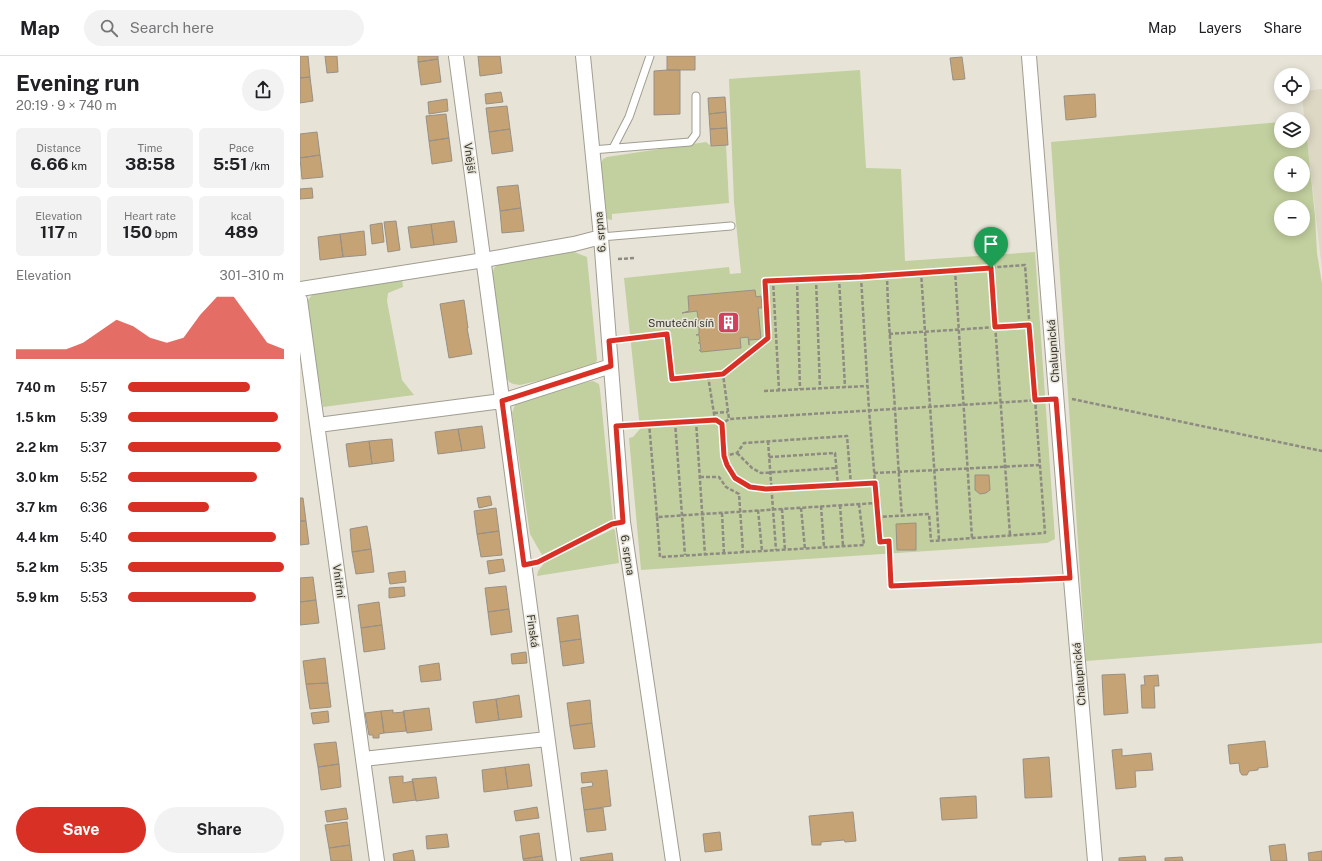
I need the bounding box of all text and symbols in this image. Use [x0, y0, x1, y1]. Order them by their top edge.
search box [84, 10, 364, 46]
text: Map [20, 17, 60, 39]
icon: search [98, 17, 120, 39]
text: Search here [130, 19, 214, 36]
text: Map [1148, 20, 1176, 36]
text: Layers [1198, 20, 1242, 36]
text: Share [1264, 20, 1302, 36]
map controls [1274, 68, 1310, 236]
button: locate [1274, 68, 1310, 104]
button: share [242, 69, 284, 111]
text: Evening run [16, 70, 140, 96]
text: 20:19 · 9 × 740 m [16, 98, 117, 113]
button: layers [1274, 112, 1310, 148]
text: Distance [36, 142, 81, 154]
text: Time [137, 142, 163, 154]
text: Pace [229, 142, 254, 154]
street label: Vnější [462, 142, 478, 175]
text: 6.66 [30, 154, 69, 174]
text: 38:58 [125, 154, 175, 174]
text: 5:51 [213, 154, 248, 174]
button: + [1274, 156, 1310, 192]
text: km [69, 160, 87, 172]
text: /km [248, 160, 270, 172]
button: − [1274, 200, 1310, 236]
text: Elevation [35, 210, 82, 222]
text: Heart rate [124, 210, 176, 222]
text: kcal [231, 210, 252, 222]
street label: 6. srpna [592, 211, 608, 253]
text: 117 [40, 222, 65, 242]
text: 150 [122, 222, 152, 242]
text: 489 [224, 222, 258, 242]
pin [974, 227, 1008, 268]
text: m [65, 228, 77, 240]
text: bpm [152, 228, 178, 240]
icon: arrive [980, 233, 1002, 255]
text: Elevation [16, 268, 71, 283]
text: 301–310 m [220, 268, 284, 283]
building icon: Smuteční síň [716, 310, 742, 336]
place label: Smuteční síň [648, 317, 714, 329]
street label: Chalupnická [1045, 319, 1061, 383]
text: 740 m [16, 380, 55, 395]
text: 5:57 [80, 380, 107, 395]
text: 1.5 km [16, 410, 56, 425]
text: 5:39 [80, 410, 107, 425]
text: 2.2 km [16, 440, 58, 455]
text: 5:37 [80, 440, 107, 455]
text: 3.0 km [16, 470, 59, 485]
text: 5:52 [80, 470, 107, 485]
text: 3.7 km [16, 500, 57, 515]
text: 6:36 [80, 500, 107, 515]
text: 4.4 km [16, 530, 59, 545]
text: 5:40 [80, 530, 107, 545]
street label: 6. srpna [619, 534, 637, 576]
text: 5.2 km [16, 560, 59, 575]
text: 5:35 [80, 560, 108, 575]
street label: Vnitřní [331, 563, 347, 599]
text: 5.9 km [16, 590, 59, 605]
text: 5:53 [80, 590, 108, 605]
street label: Finská [525, 614, 541, 648]
street label: Chalupnická [1070, 642, 1088, 706]
button: Save [16, 807, 146, 853]
button: Share [154, 807, 284, 853]

